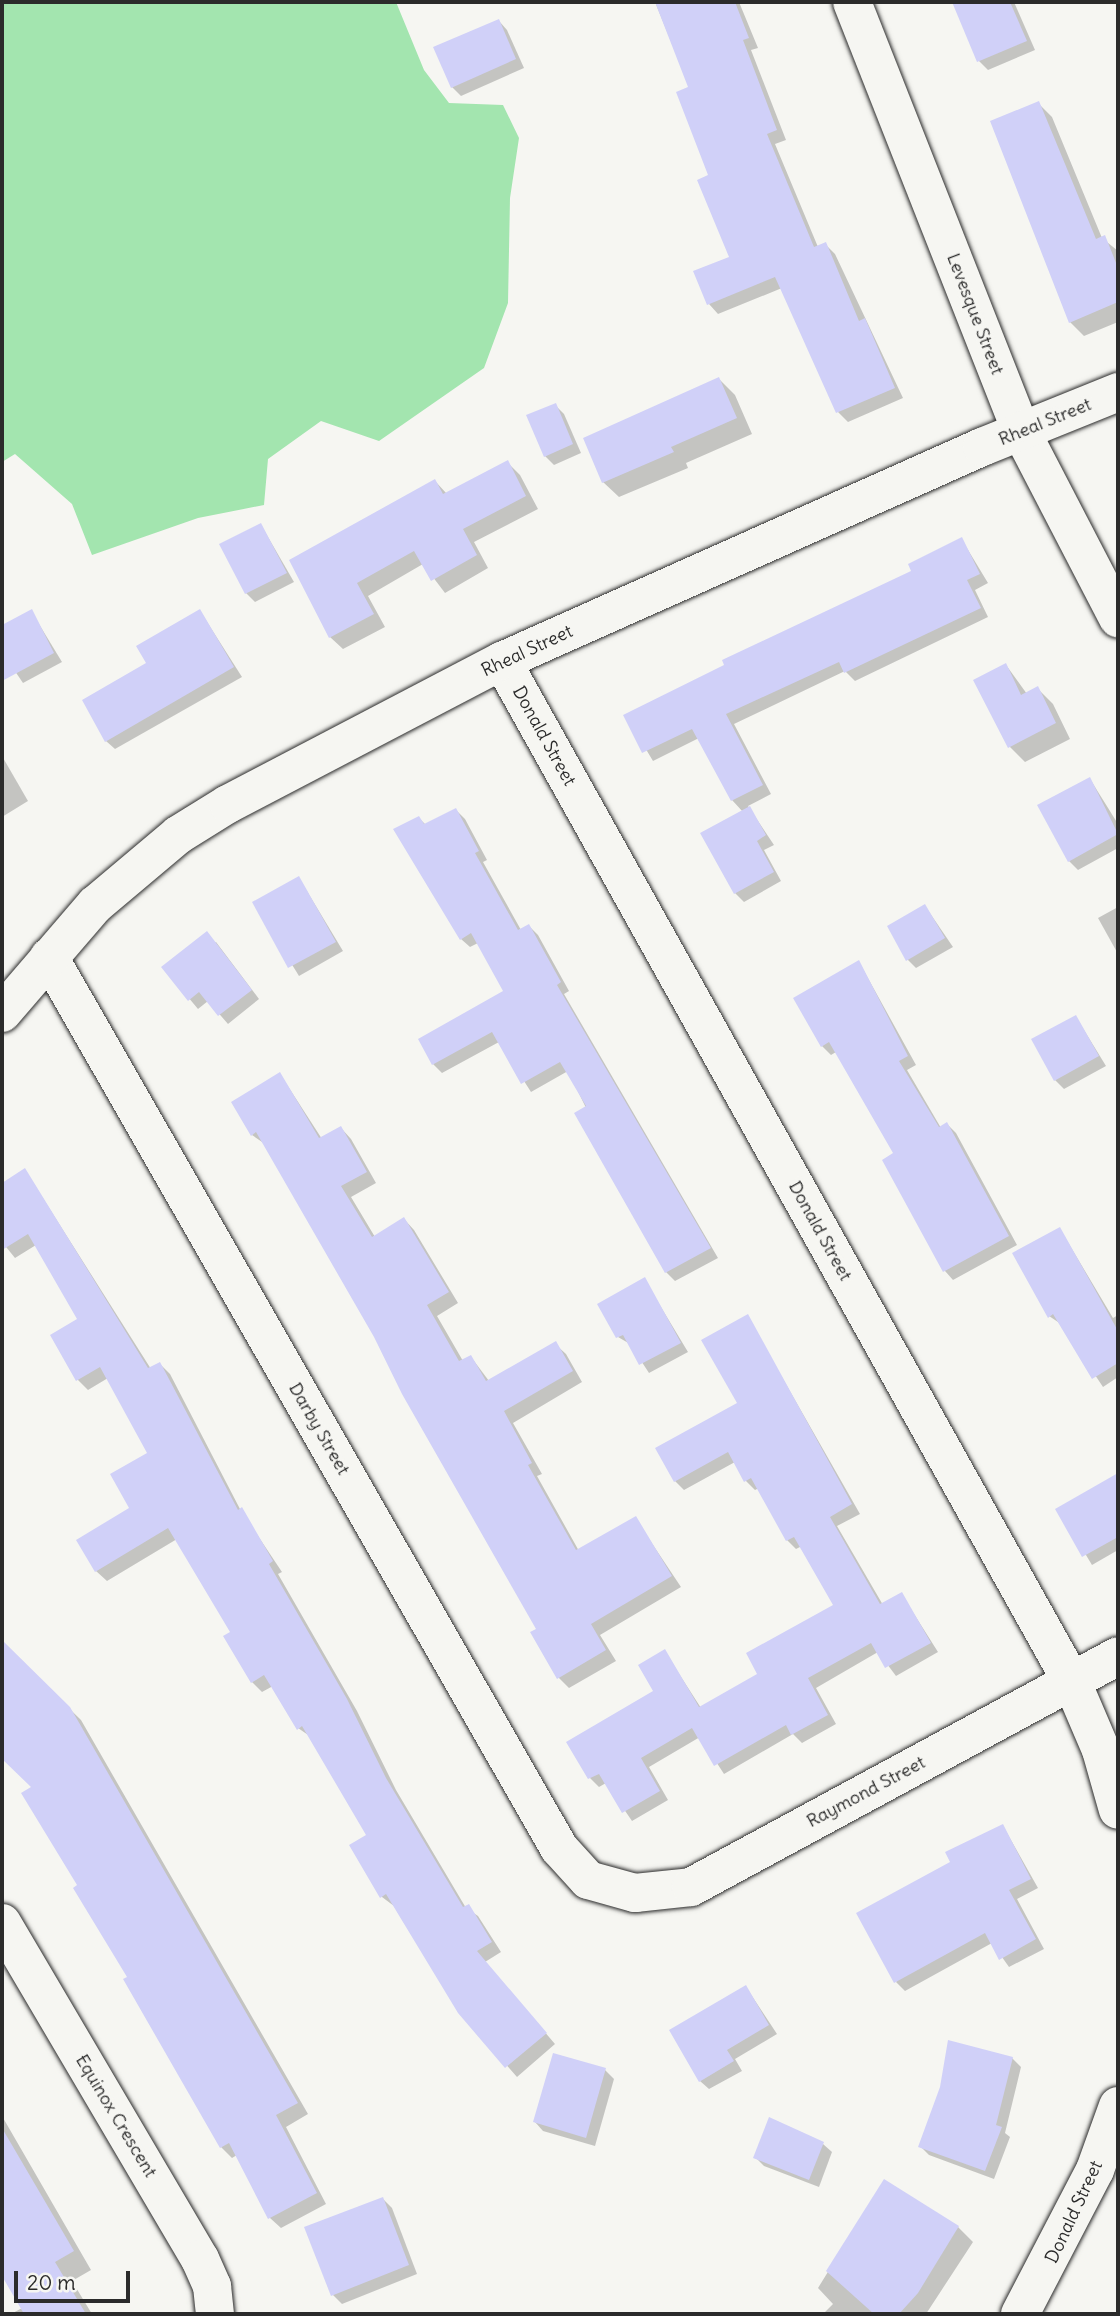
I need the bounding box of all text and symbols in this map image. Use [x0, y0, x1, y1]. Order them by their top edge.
street label: Levesque Street [942, 250, 1008, 378]
street label: Rheal Street [995, 394, 1095, 450]
street label: Rheal Street [478, 620, 576, 682]
street label: Donald Street [508, 682, 580, 790]
street label: Donald Street [784, 1177, 856, 1285]
street label: Darby Street [284, 1379, 354, 1479]
street label: Raymond Street [803, 1752, 929, 1832]
street label: Equinox Crescent [71, 2051, 161, 2181]
street label: Donald Street [1041, 2157, 1107, 2267]
scale bar [18, 2256, 133, 2300]
text: 20 m [27, 2269, 76, 2296]

